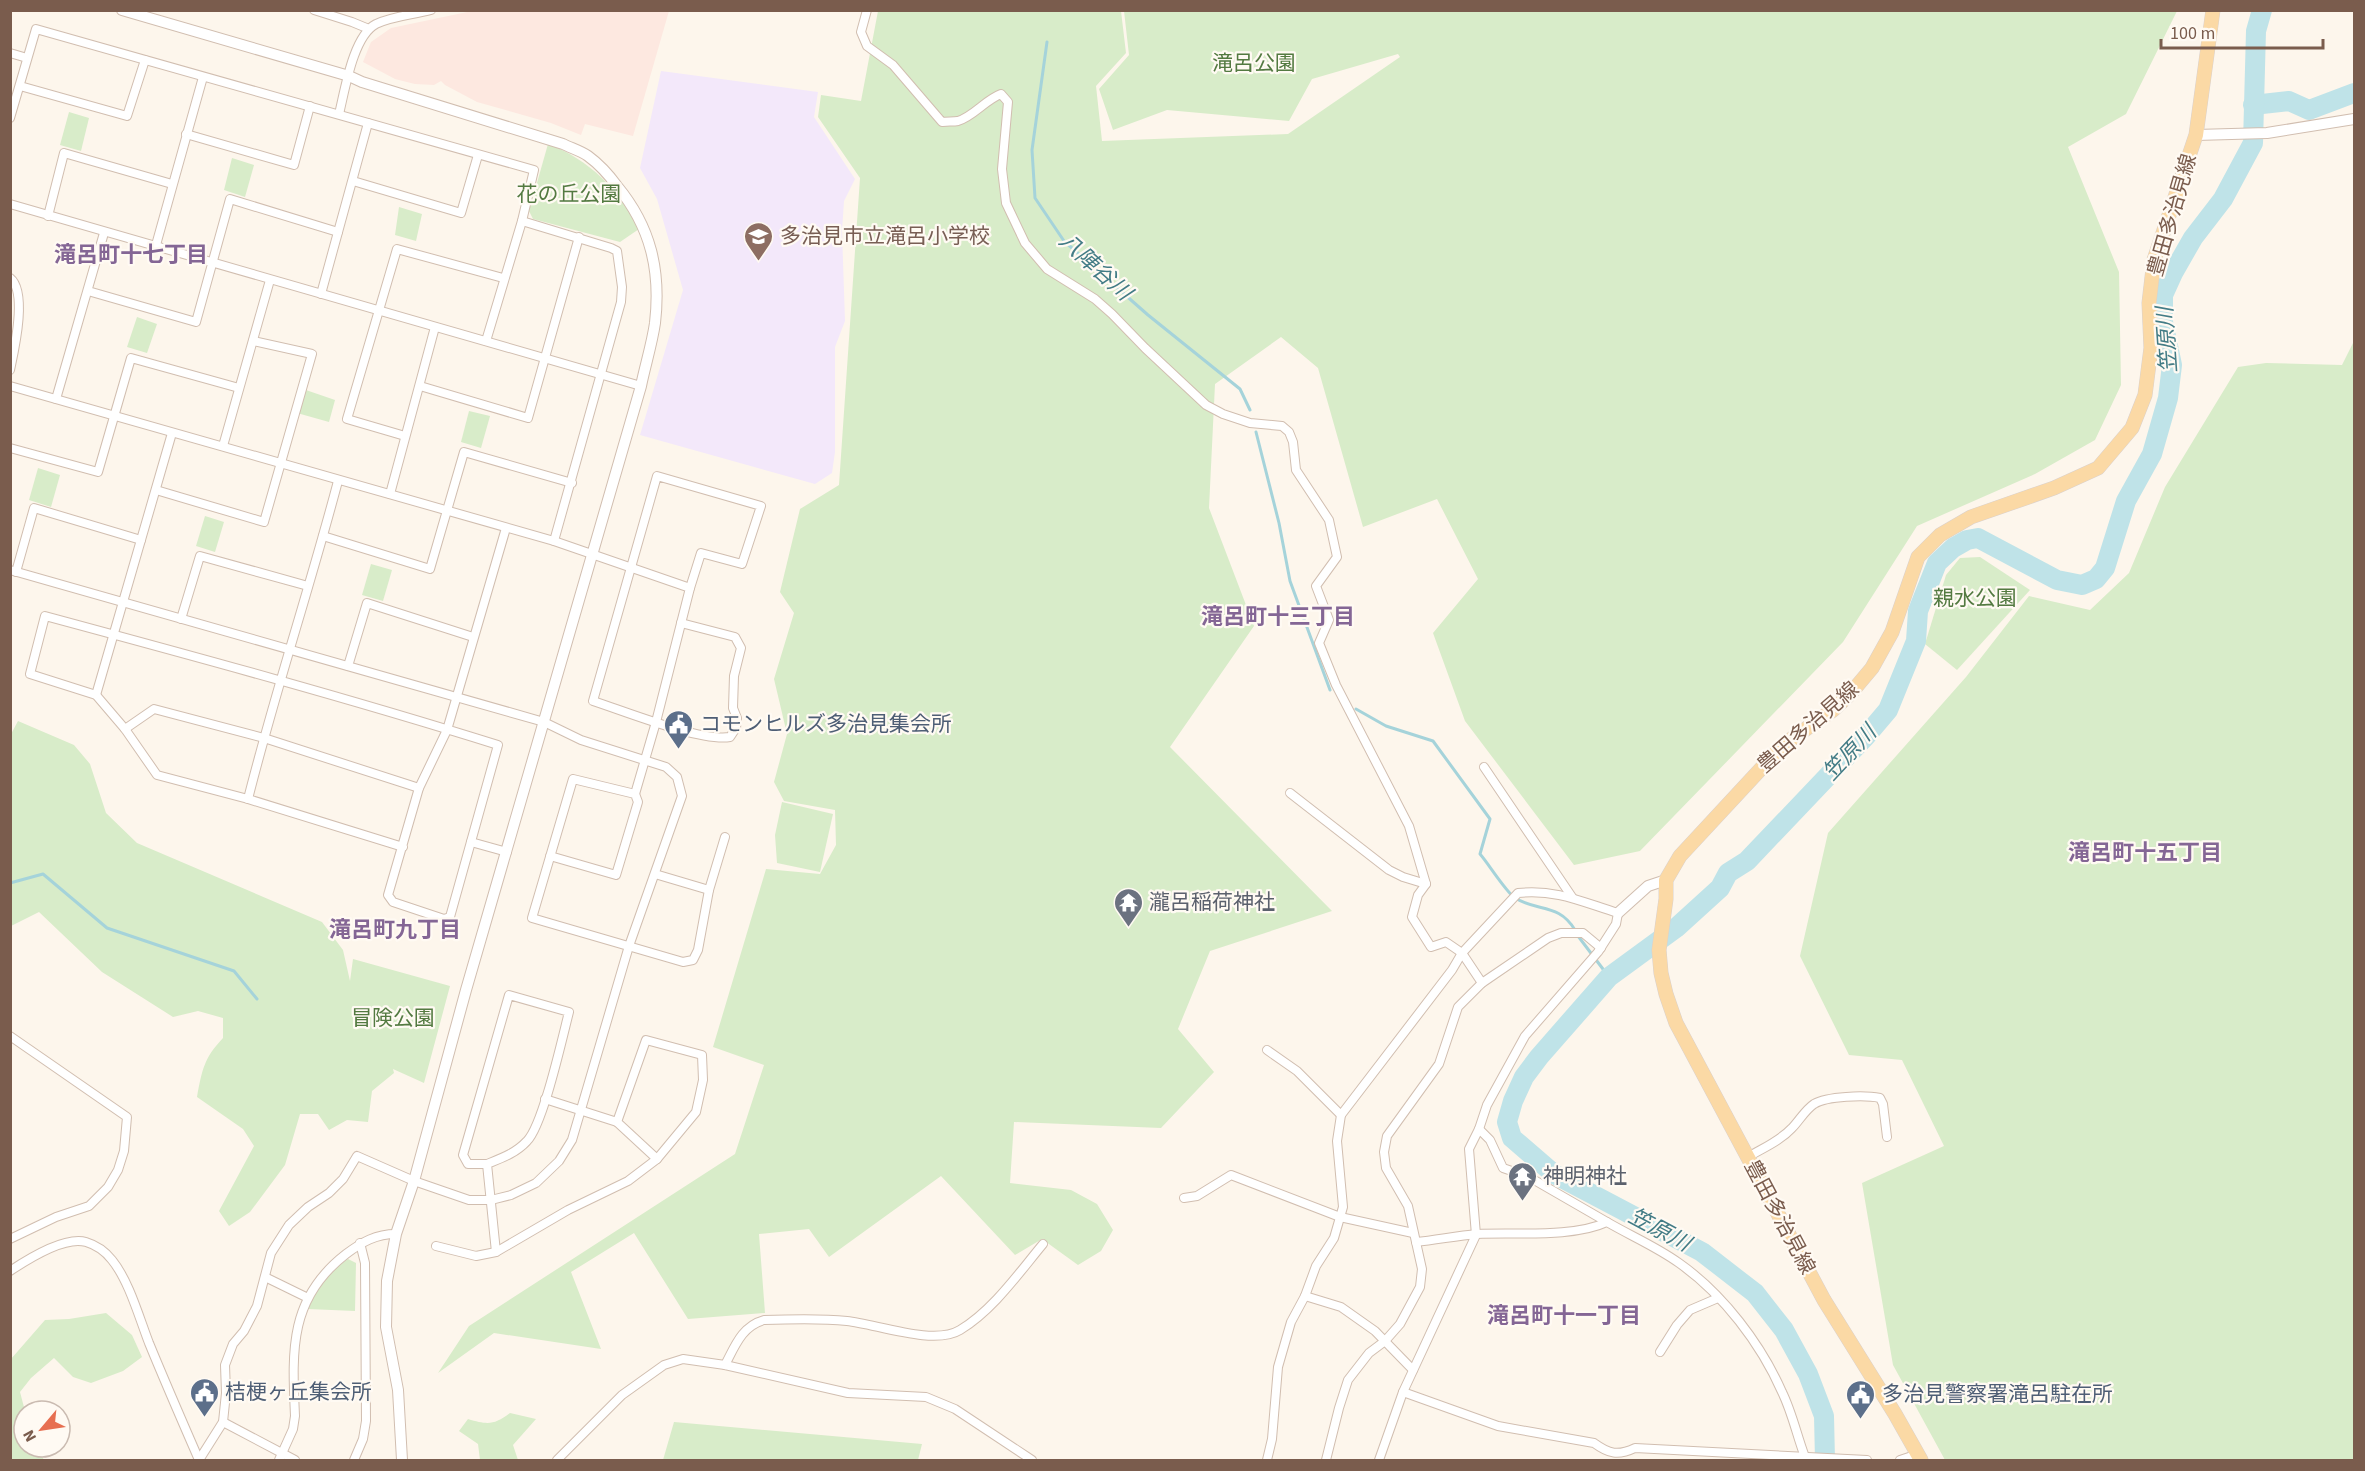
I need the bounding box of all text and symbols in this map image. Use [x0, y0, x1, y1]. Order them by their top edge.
scale bar [2161, 12, 2323, 50]
text: 100 m [2170, 21, 2215, 46]
park label: 滝呂公園 [1212, 48, 1296, 78]
street label: 豊田多治見線 [2140, 150, 2204, 280]
park label: 花の丘公園 [517, 179, 622, 209]
school or university icon: 多治見市立滝呂小学校 [743, 220, 775, 262]
place label: 多治見市立滝呂小学校 [780, 221, 990, 251]
water label: 八陣谷川 [1052, 225, 1140, 309]
district label: 滝呂町十七丁目 [54, 239, 208, 271]
water label: 笠原川 [2149, 304, 2185, 374]
park label: 親水公園 [1933, 583, 2017, 613]
district label: 滝呂町十三丁目 [1201, 601, 1355, 633]
street label: 豊田多治見線 [1751, 674, 1865, 780]
public building icon: コモンヒルズ多治見集会所 [663, 708, 695, 750]
place label: コモンヒルズ多治見集会所 [700, 709, 952, 739]
water label: 笠原川 [1816, 716, 1885, 788]
district label: 滝呂町十五丁目 [2068, 837, 2222, 869]
temple icon: 瀧呂稲荷神社 [1112, 886, 1144, 928]
place label: 瀧呂稲荷神社 [1149, 887, 1275, 917]
district label: 滝呂町九丁目 [329, 914, 461, 946]
park label: 冒険公園 [351, 1003, 435, 1033]
street label: 豊田多治見線 [1737, 1154, 1823, 1280]
temple icon: 神明神社 [1506, 1160, 1538, 1202]
place label: 神明神社 [1543, 1161, 1627, 1191]
water label: 笠原川 [1623, 1200, 1698, 1260]
district label: 滝呂町十一丁目 [1487, 1300, 1641, 1332]
public building icon: 桔梗ヶ丘集会所 [188, 1376, 220, 1418]
place label: 桔梗ヶ丘集会所 [225, 1377, 372, 1407]
public building icon: 多治見警察署滝呂駐在所 [1845, 1378, 1877, 1420]
place label: 多治見警察署滝呂駐在所 [1882, 1379, 2113, 1409]
north arrow [12, 1399, 72, 1459]
text: N [18, 1426, 42, 1446]

